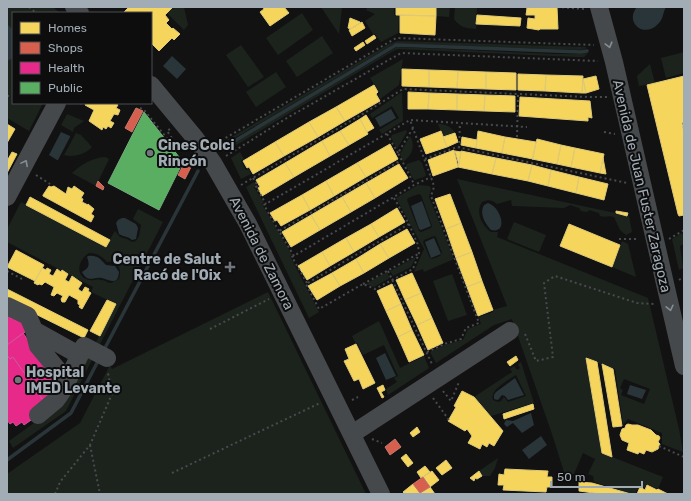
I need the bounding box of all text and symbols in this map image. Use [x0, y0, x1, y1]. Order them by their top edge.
legend [12, 12, 152, 104]
text: Homes [48, 21, 87, 35]
text: Shops [48, 41, 83, 55]
one-way arrow [605, 41, 613, 48]
text: Health [48, 61, 85, 75]
street label: Avenida de Juan Fuster Zaragoza [609, 78, 674, 294]
text: Public [48, 81, 83, 95]
place label: Cines Colci Rincón [158, 137, 235, 170]
marker: Cines Colci Rincón [145, 148, 155, 158]
one-way arrow [21, 159, 28, 167]
street label: Avenida de Zamora [226, 194, 297, 313]
place label: Centre de Salut Racó de l'Oix [113, 251, 222, 284]
marker: Centre de Salut Racó de l'Oix [224, 261, 236, 273]
one-way arrow [665, 304, 674, 311]
place label: Hospital IMED Levante [26, 364, 120, 397]
marker: Hospital IMED Levante [13, 375, 23, 385]
scale bar [551, 463, 642, 489]
text: 50 m [557, 470, 585, 484]

